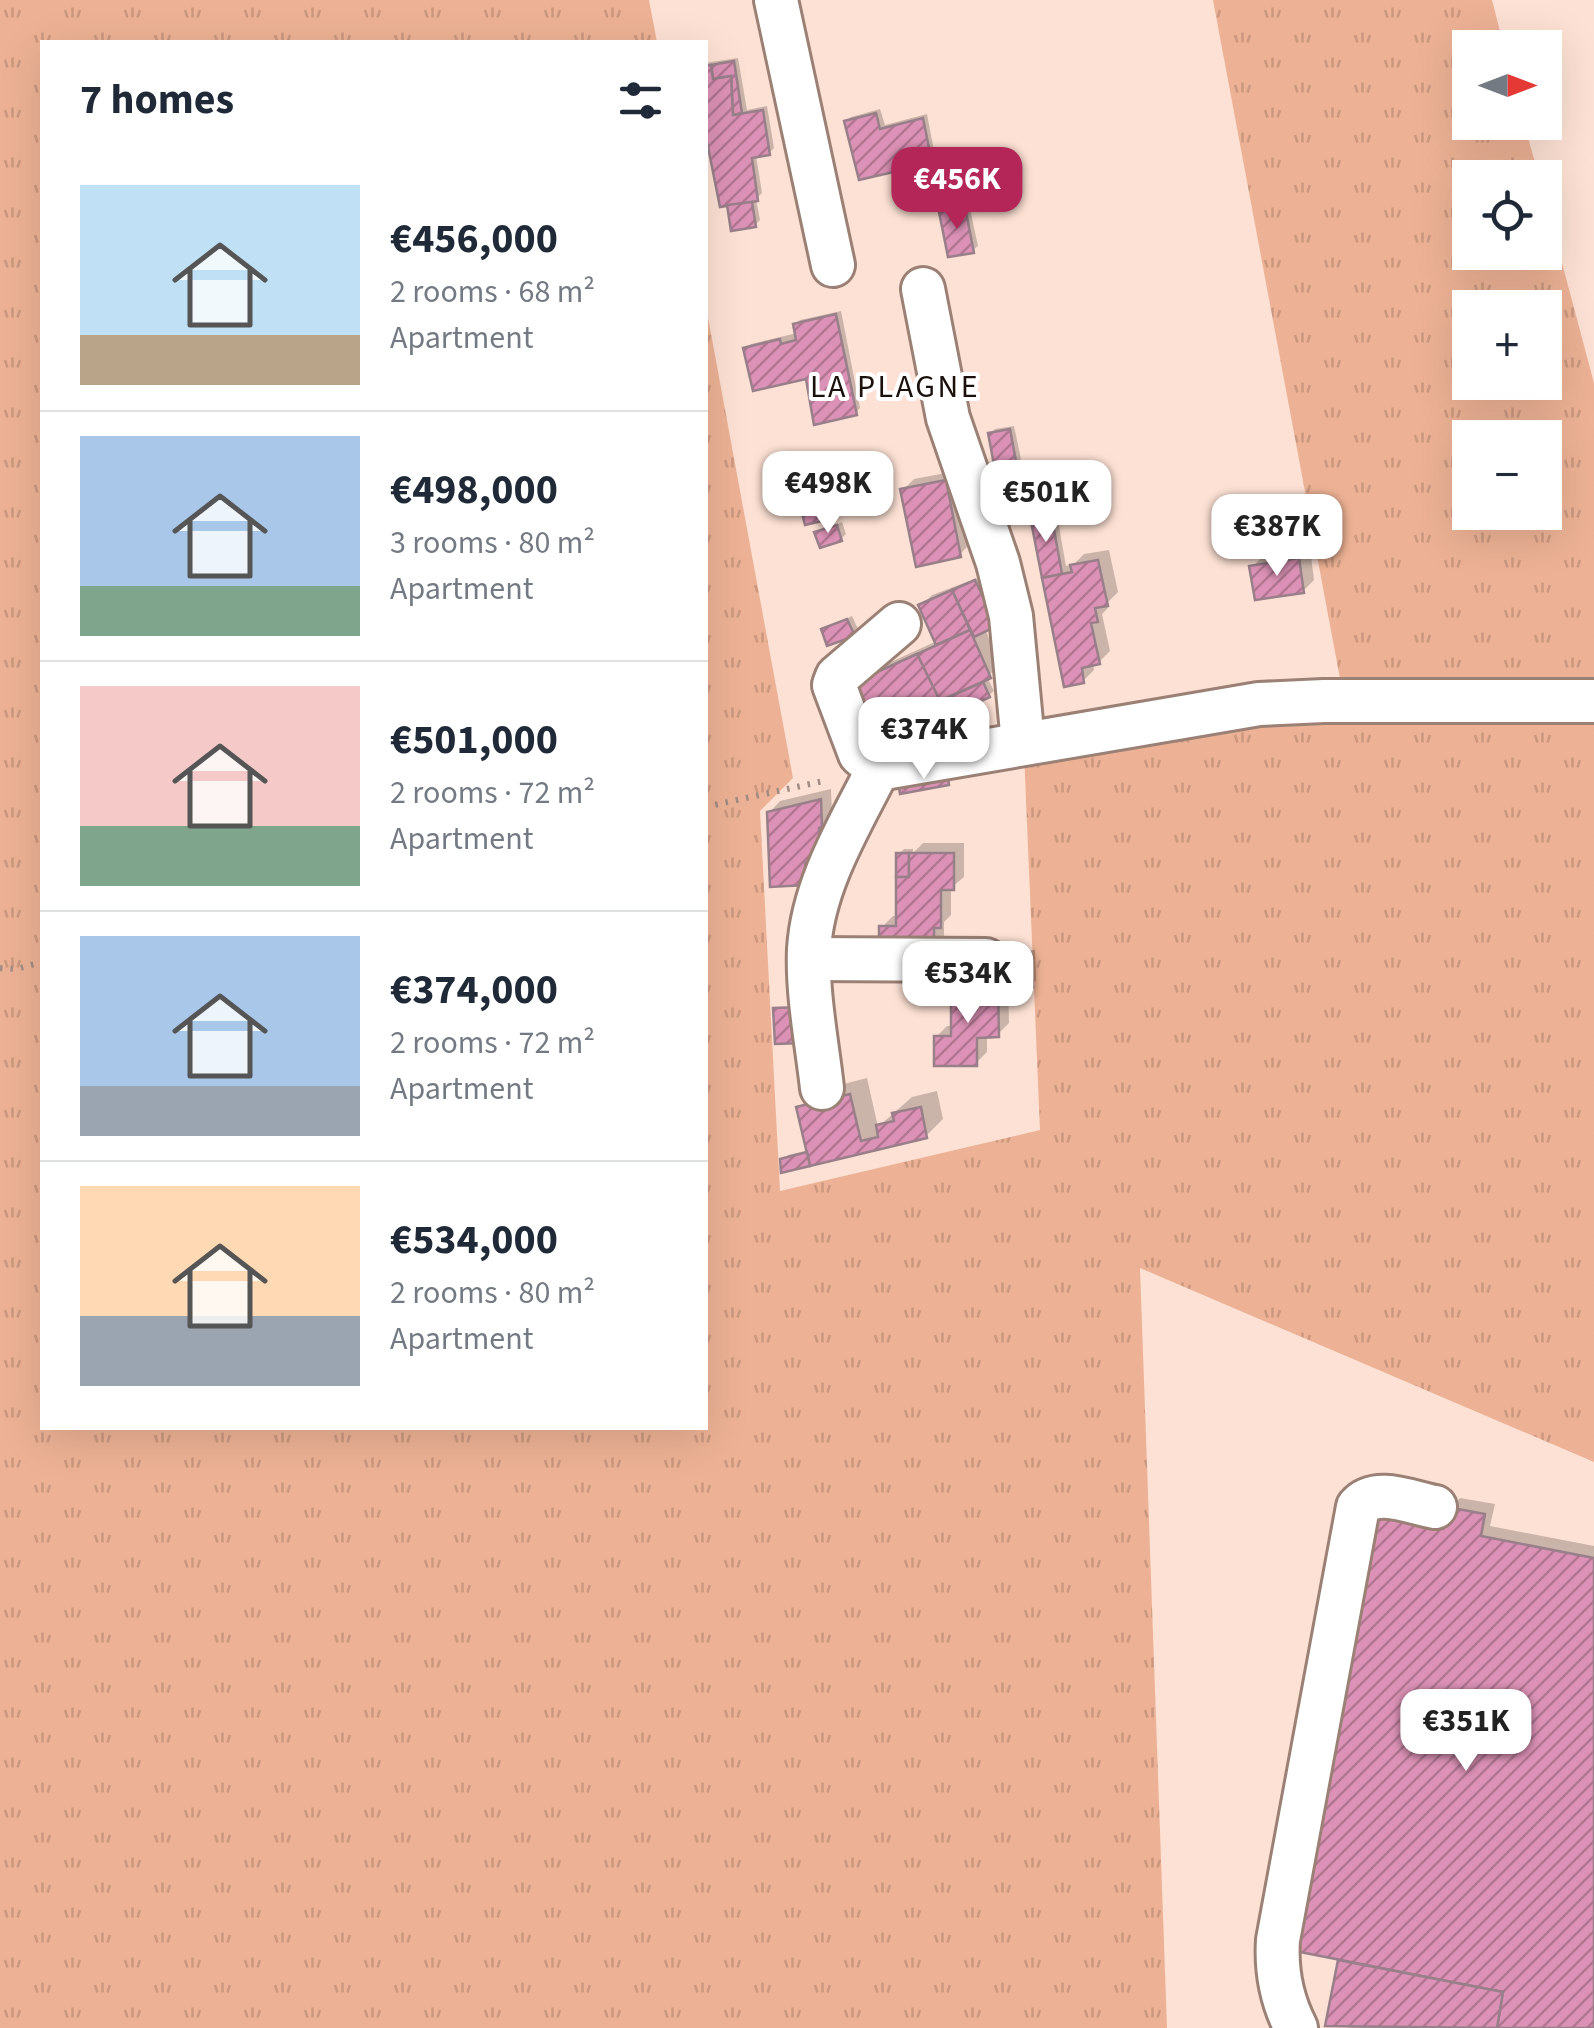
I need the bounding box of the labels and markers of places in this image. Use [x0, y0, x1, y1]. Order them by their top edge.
pin: €456K [887, 147, 1027, 232]
pin: €498K [758, 451, 898, 536]
pin: €501K [976, 460, 1116, 545]
pin: €387K [1207, 494, 1347, 579]
pin: €374K [854, 697, 994, 782]
pin: €534K [898, 941, 1038, 1026]
pin: €351K [1396, 1689, 1536, 1774]

